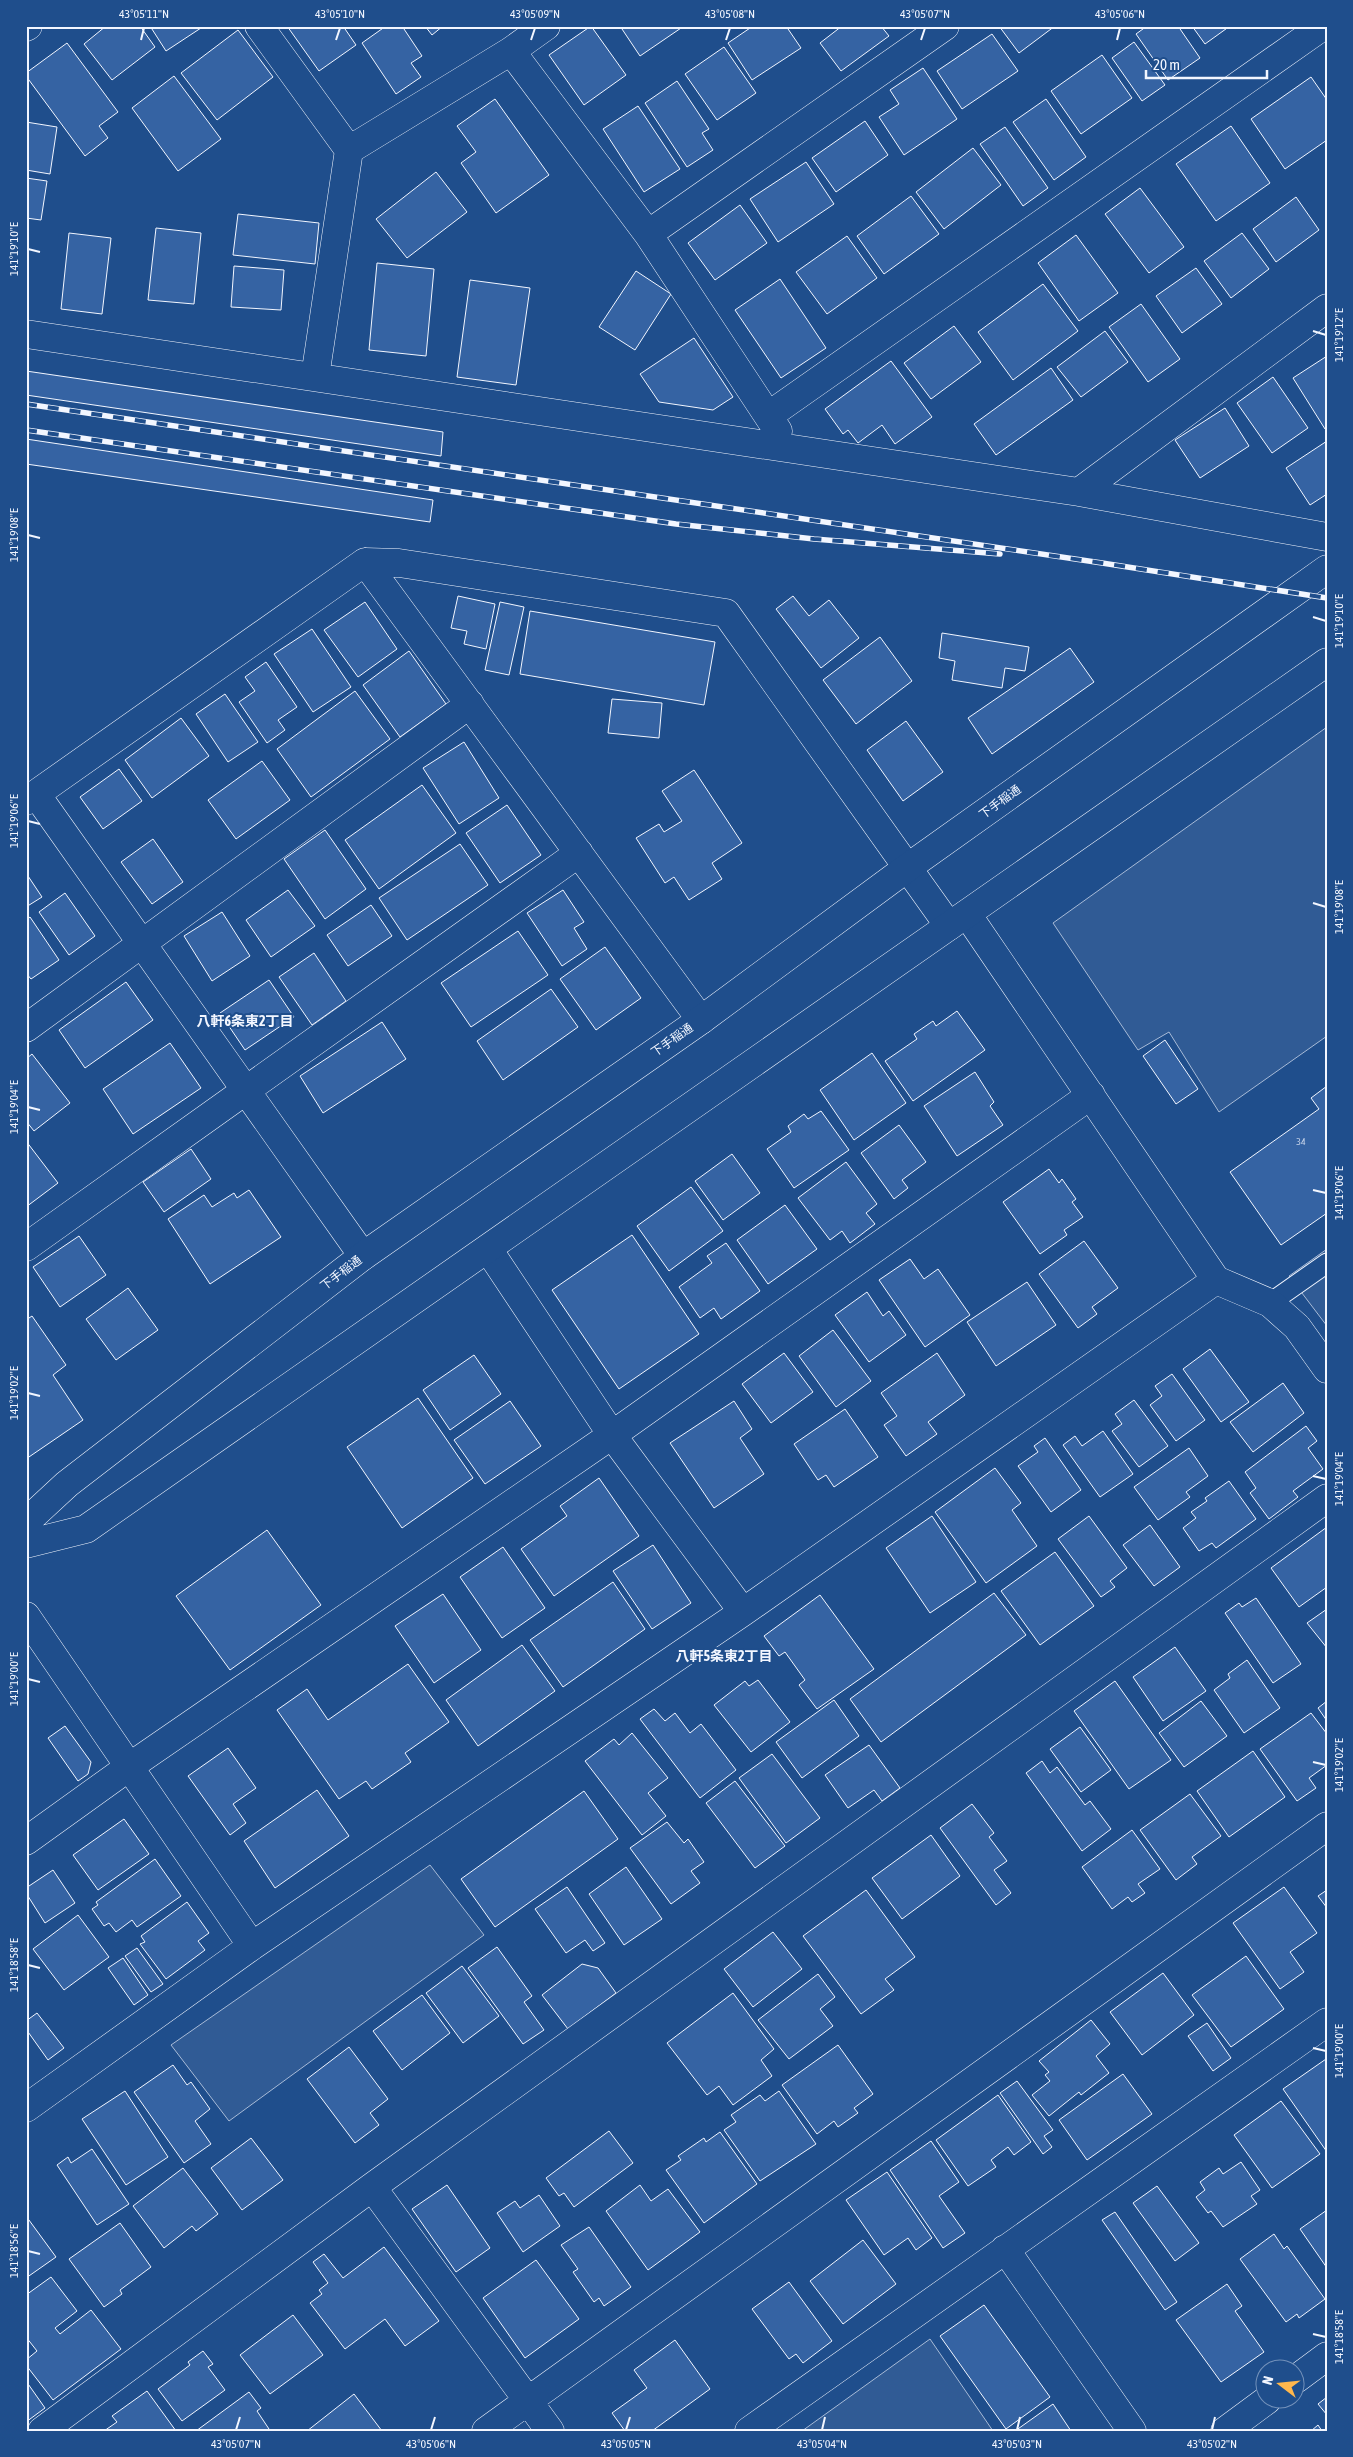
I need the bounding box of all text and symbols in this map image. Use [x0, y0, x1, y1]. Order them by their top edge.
text: 43°05'11"N [119, 7, 169, 21]
text: 43°05'10"N [315, 7, 365, 21]
text: 43°05'09"N [510, 7, 560, 21]
text: 43°05'08"N [705, 7, 755, 21]
text: 43°05'07"N [900, 7, 950, 21]
text: 43°05'06"N [1095, 7, 1145, 21]
scale bar [1146, 48, 1267, 80]
text: 20 m [1153, 56, 1180, 73]
text: 141°19'10"E [7, 222, 21, 276]
text: 141°19'12"E [1332, 308, 1346, 362]
text: 141°19'08"E [7, 508, 21, 562]
text: 141°19'10"E [1332, 594, 1346, 648]
street label: 下手稲通 [976, 782, 1024, 822]
text: 141°19'06"E [7, 794, 21, 848]
text: 141°19'08"E [1332, 880, 1346, 934]
district label: 八軒6条東2丁目 [196, 1013, 294, 1029]
street label: 下手稲通 [648, 1020, 696, 1060]
text: 141°19'04"E [7, 1080, 21, 1134]
house number: 34 [1296, 1136, 1306, 1147]
text: 141°19'06"E [1332, 1166, 1346, 1220]
street label: 下手稲通 [318, 1253, 364, 1293]
text: 141°19'02"E [7, 1366, 21, 1420]
text: 141°19'04"E [1332, 1452, 1346, 1506]
district label: 八軒5条東2丁目 [675, 1648, 773, 1664]
text: 141°19'00"E [7, 1652, 21, 1706]
text: 141°19'02"E [1332, 1738, 1346, 1792]
text: 141°18'58"E [7, 1938, 21, 1992]
text: 141°19'00"E [1332, 2024, 1346, 2078]
text: 141°18'56"E [7, 2224, 21, 2278]
text: 141°18'58"E [1332, 2310, 1346, 2364]
north arrow [1256, 2360, 1306, 2410]
text: N [1259, 2374, 1276, 2387]
text: 43°05'07"N [211, 2437, 261, 2451]
text: 43°05'06"N [406, 2437, 456, 2451]
text: 43°05'05"N [601, 2437, 651, 2451]
text: 43°05'04"N [797, 2437, 847, 2451]
text: 43°05'03"N [992, 2437, 1042, 2451]
text: 43°05'02"N [1187, 2437, 1237, 2451]

